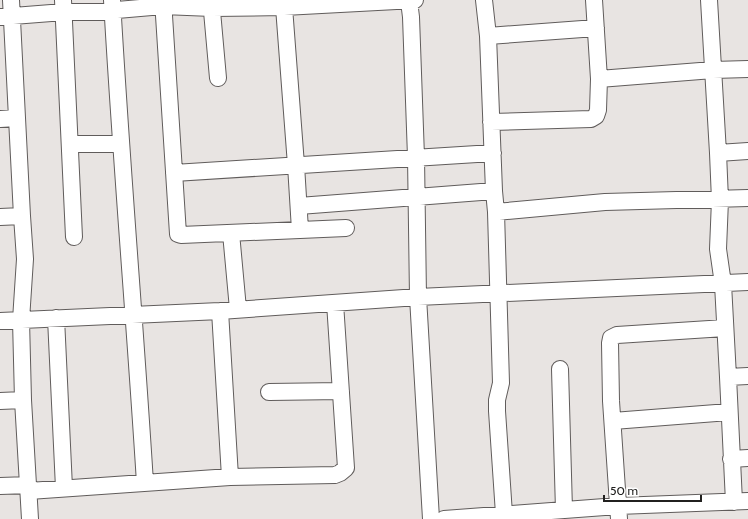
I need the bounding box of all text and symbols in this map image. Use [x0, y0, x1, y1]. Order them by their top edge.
scale bar [604, 477, 701, 503]
text: 50 m [610, 483, 638, 498]

